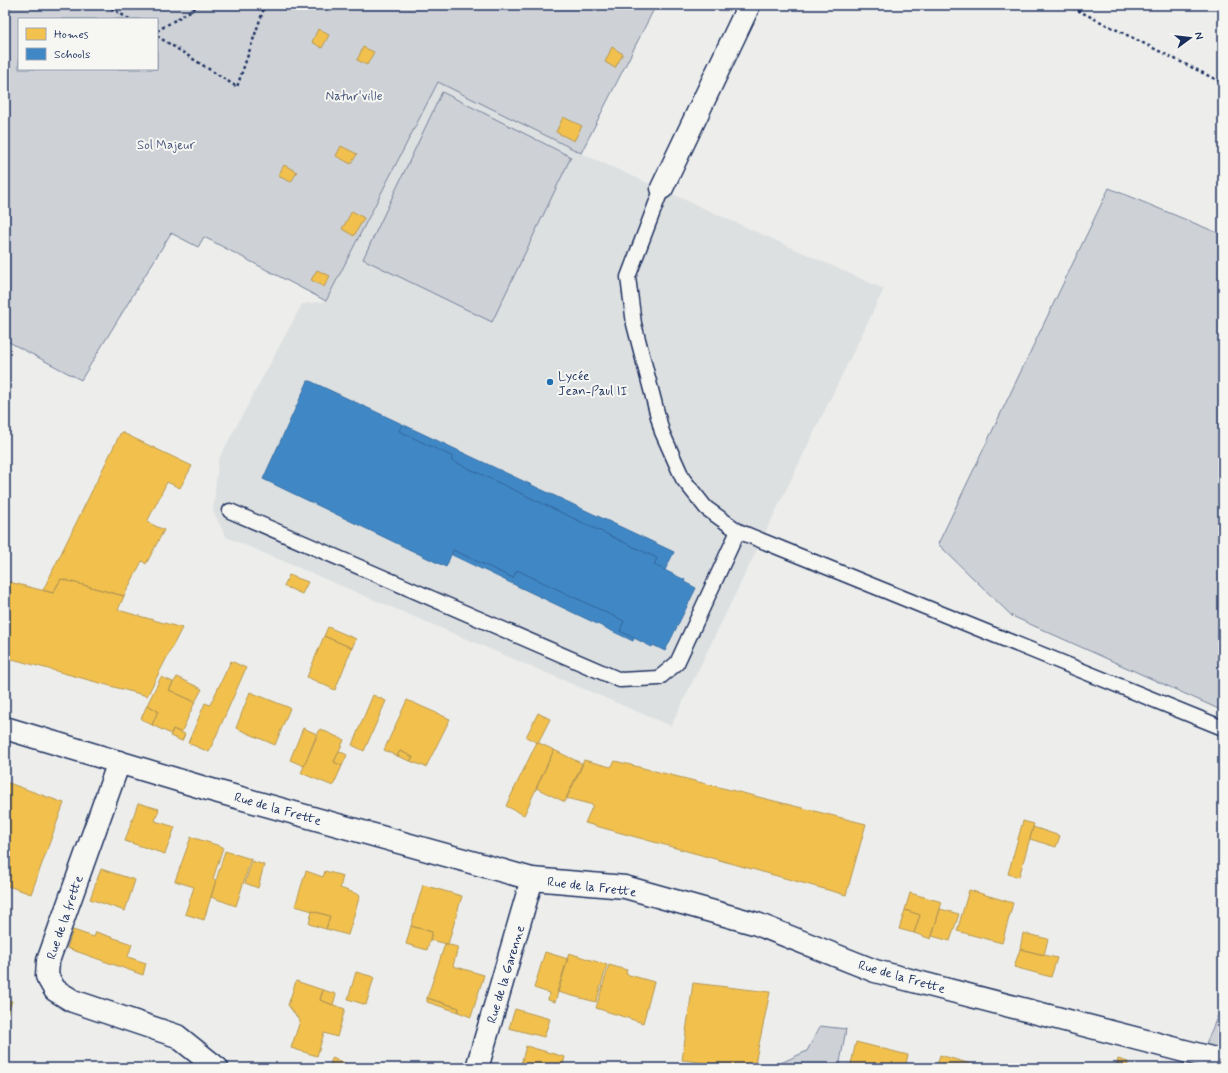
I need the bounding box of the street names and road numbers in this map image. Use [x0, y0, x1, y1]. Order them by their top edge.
street label: Rue de la Frette [232, 789, 323, 830]
street label: Rue de la frette [43, 873, 88, 962]
street label: Rue de la Frette [546, 874, 637, 901]
street label: Rue de la Garenne [483, 923, 529, 1025]
street label: Rue de la Frette [856, 957, 947, 998]

